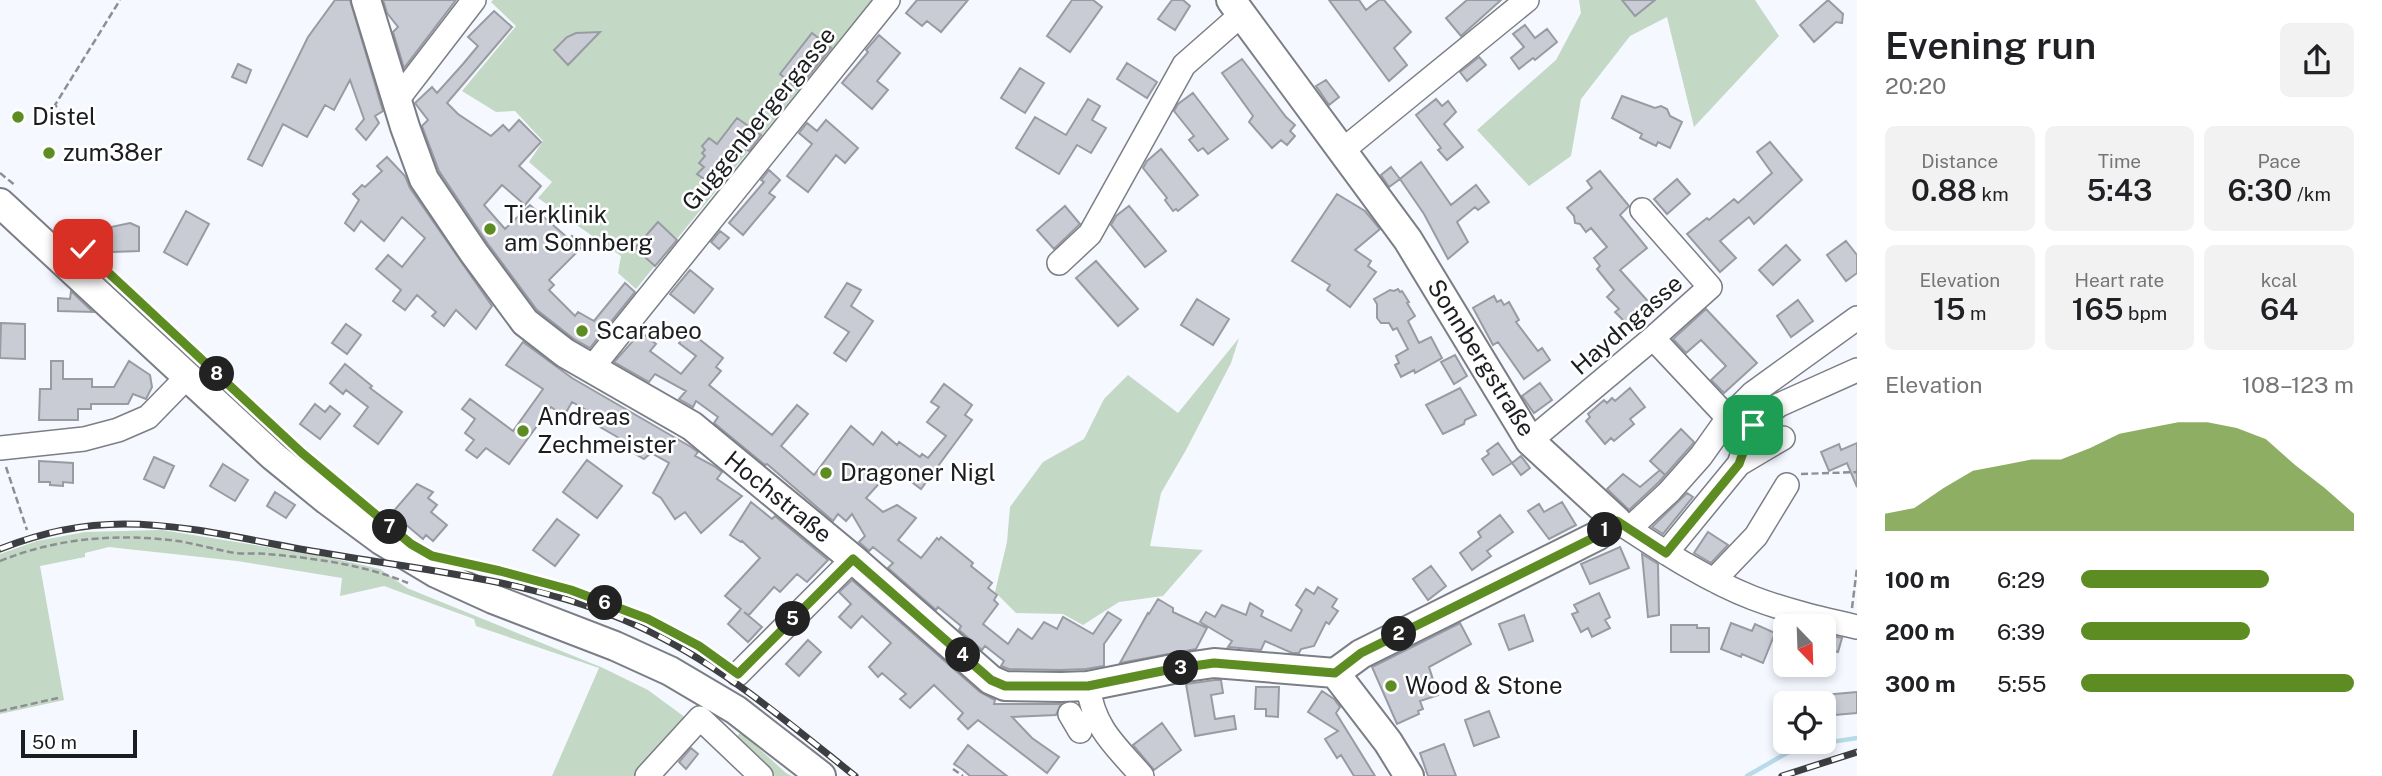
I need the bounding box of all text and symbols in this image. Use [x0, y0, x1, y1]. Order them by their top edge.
street label: Guggenbergergasse [676, 21, 841, 216]
text: Evening run [1885, 23, 2096, 68]
button: share [2280, 23, 2354, 97]
text: 20:20 [1885, 72, 1946, 99]
place label: Distel [32, 102, 96, 130]
marker: Distel [10, 109, 26, 125]
place label: zum38er [63, 138, 163, 166]
marker: zum38er [41, 145, 57, 161]
text: Distance [1921, 150, 1998, 172]
text: Time [2098, 150, 2141, 172]
text: Pace [2257, 150, 2301, 172]
text: 0.88 [1911, 172, 1977, 208]
text: 5:43 [2087, 172, 2152, 208]
text: 6:30 [2227, 172, 2292, 208]
text: km [1977, 183, 2009, 205]
text: /km [2292, 183, 2331, 205]
place label: Tierklinik am Sonnberg [504, 200, 653, 256]
pin [53, 219, 113, 279]
marker: Tierklinik am Sonnberg [482, 221, 498, 237]
icon: check [64, 230, 102, 268]
street label: Haydngasse [1565, 269, 1687, 380]
text: Elevation [1920, 269, 2000, 291]
text: Heart rate [2075, 269, 2164, 291]
text: kcal [2261, 269, 2298, 291]
street label: Sonnbergstraße [1422, 274, 1541, 441]
text: 15 [1933, 291, 1965, 327]
text: 165 [2072, 291, 2123, 327]
text: 64 [2260, 291, 2298, 327]
text: m [1965, 302, 1987, 324]
text: bpm [2123, 302, 2167, 324]
place label: Scarabeo [596, 316, 702, 344]
marker: Scarabeo [574, 323, 590, 339]
pin: 8 [200, 356, 234, 392]
text: 8 [210, 362, 223, 384]
text: Elevation [1885, 371, 1983, 398]
text: 108–123 m [2242, 371, 2354, 398]
pin [1723, 395, 1783, 455]
place label: Andreas Zechmeister [537, 402, 676, 458]
icon: arrive [1734, 406, 1772, 444]
marker: Andreas Zechmeister [515, 423, 531, 439]
street label: Hochstraße [719, 445, 838, 548]
place label: Dragoner Nigl [840, 458, 996, 486]
marker: Dragoner Nigl [818, 465, 834, 481]
pin: 7 [372, 510, 408, 544]
pin: 1 [1588, 512, 1622, 548]
text: 7 [384, 515, 395, 537]
text: 1 [1600, 518, 1609, 540]
text: 100 m [1885, 566, 1950, 593]
text: 6:29 [1997, 566, 2045, 593]
pin: 6 [588, 586, 622, 620]
text: 6 [598, 591, 611, 613]
pin: 5 [776, 602, 810, 636]
text: 5 [786, 607, 799, 629]
north arrow [1773, 614, 1836, 677]
map controls [1773, 614, 1836, 754]
pin: 2 [1382, 616, 1416, 652]
text: 200 m [1885, 618, 1955, 645]
text: 6:39 [1997, 618, 2045, 645]
text: 2 [1392, 622, 1405, 644]
pin: 4 [946, 638, 981, 672]
text: 4 [956, 643, 969, 665]
pin: 3 [1164, 650, 1198, 686]
text: 3 [1174, 656, 1187, 678]
text: 300 m [1885, 670, 1956, 697]
text: 5:55 [1997, 670, 2046, 697]
place label: Wood & Stone [1405, 671, 1563, 699]
marker: Wood & Stone [1383, 678, 1399, 694]
button: locate [1773, 691, 1836, 754]
scale bar [21, 727, 136, 759]
text: 50 m [32, 731, 77, 753]

